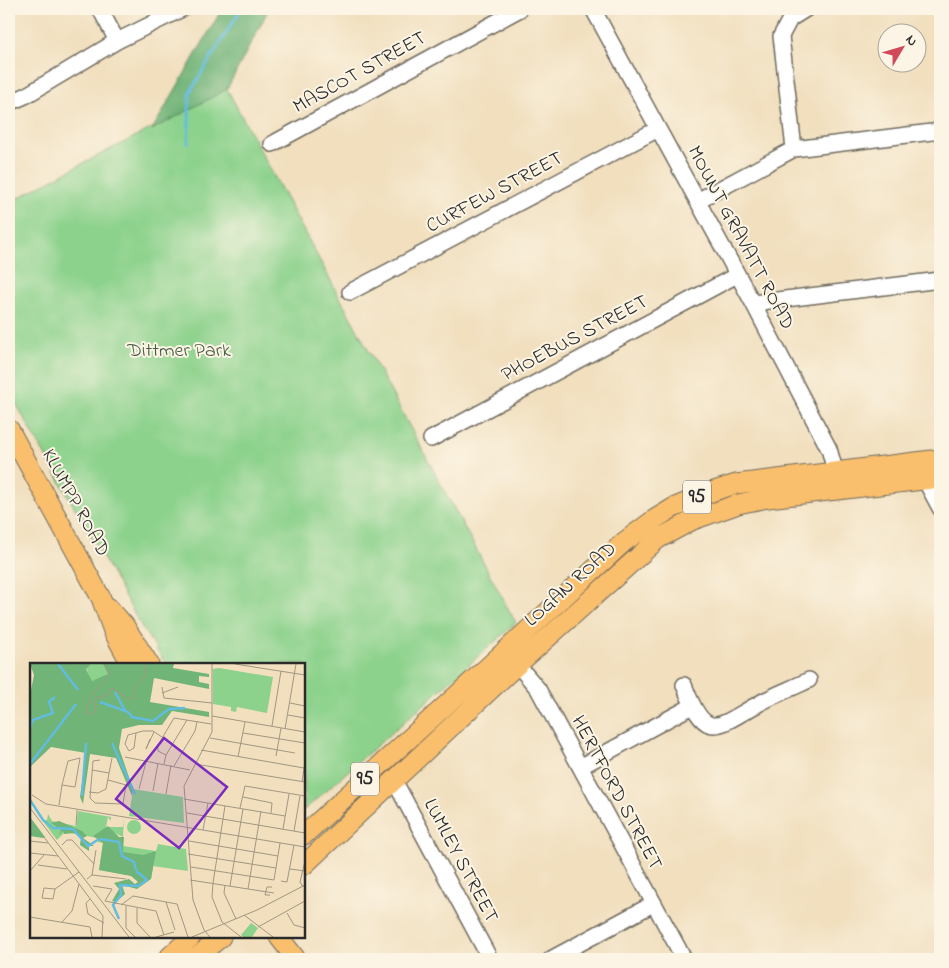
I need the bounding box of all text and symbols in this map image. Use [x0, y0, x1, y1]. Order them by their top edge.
north arrow [876, 22, 926, 72]
street label: MASCOT STREET [288, 24, 432, 122]
text: N [900, 31, 922, 51]
street label: MOUNT GRAVATT ROAD [679, 141, 801, 335]
street label: CURFEW STREET [421, 145, 569, 241]
street label: PHOEBUS STREET [497, 288, 653, 390]
park label: Dittmer Park [126, 337, 231, 366]
street label: KLUMPP ROAD [33, 444, 117, 562]
road number: 95 [683, 481, 711, 514]
street label: LOGAN ROAD [518, 536, 624, 634]
inset map [30, 663, 305, 938]
street label: HERTFORD STREET [563, 711, 669, 875]
road number: 95 [351, 762, 379, 796]
street label: LUMLEY STREET [415, 794, 505, 928]

